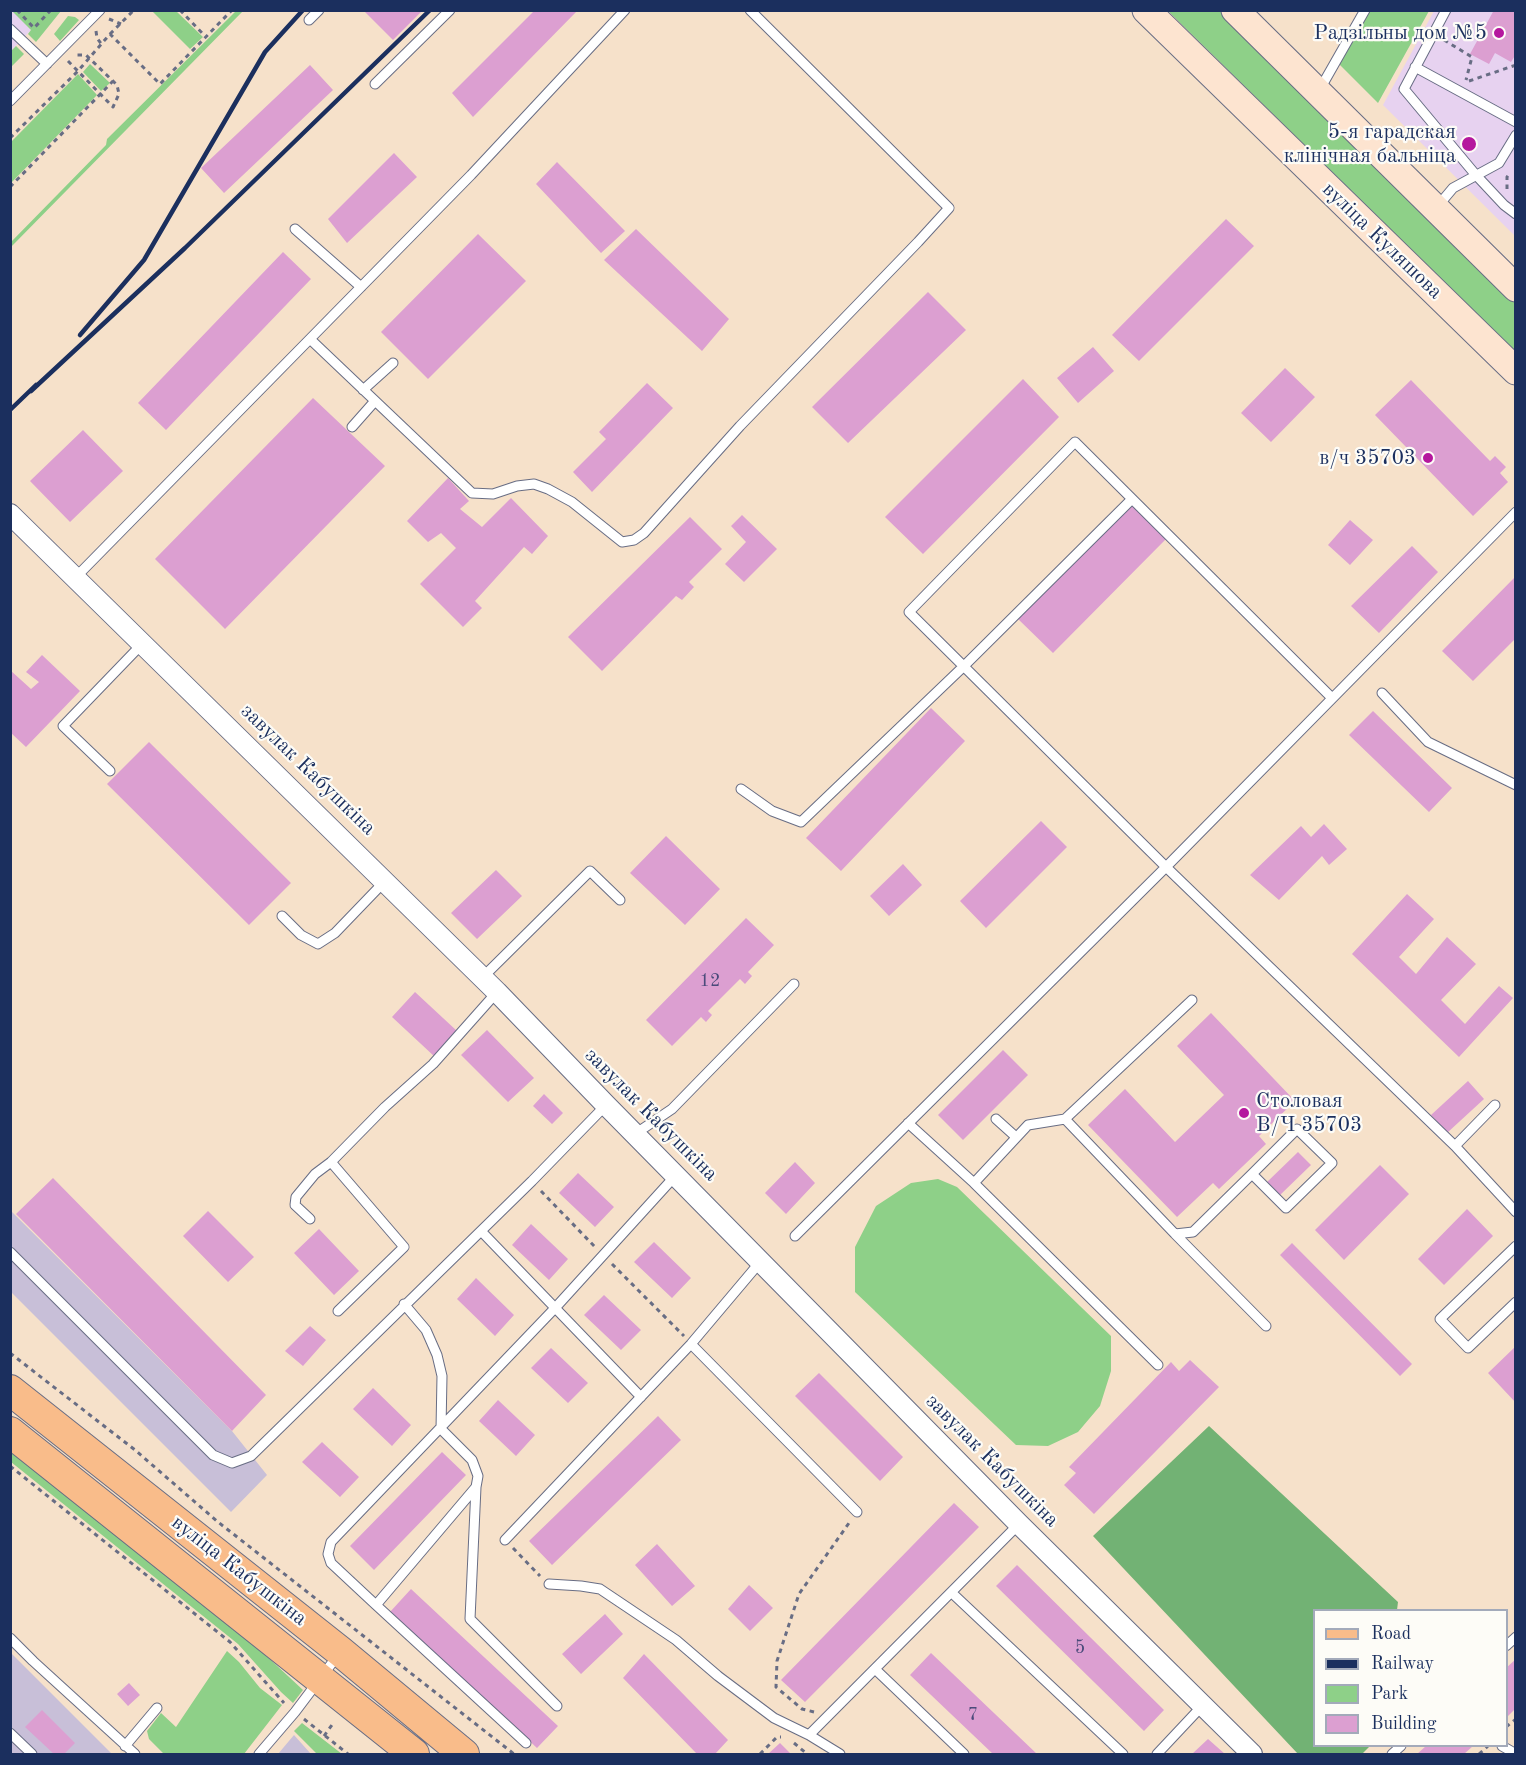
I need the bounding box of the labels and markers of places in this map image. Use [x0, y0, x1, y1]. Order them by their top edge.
place label: Радзільны дом №5 [1313, 20, 1487, 46]
marker: Радзільны дом №5 [1492, 26, 1506, 40]
place label: 5-я гарадская клінічная бальніца [1284, 119, 1456, 169]
marker: 5-я гарадская клінічная бальніца [1460, 135, 1478, 153]
place label: в/ч 35703 [1319, 445, 1416, 471]
marker: в/ч 35703 [1421, 451, 1435, 465]
place label: Столовая В/Ч 35703 [1256, 1088, 1362, 1138]
marker: Столовая В/Ч 35703 [1237, 1106, 1251, 1120]

